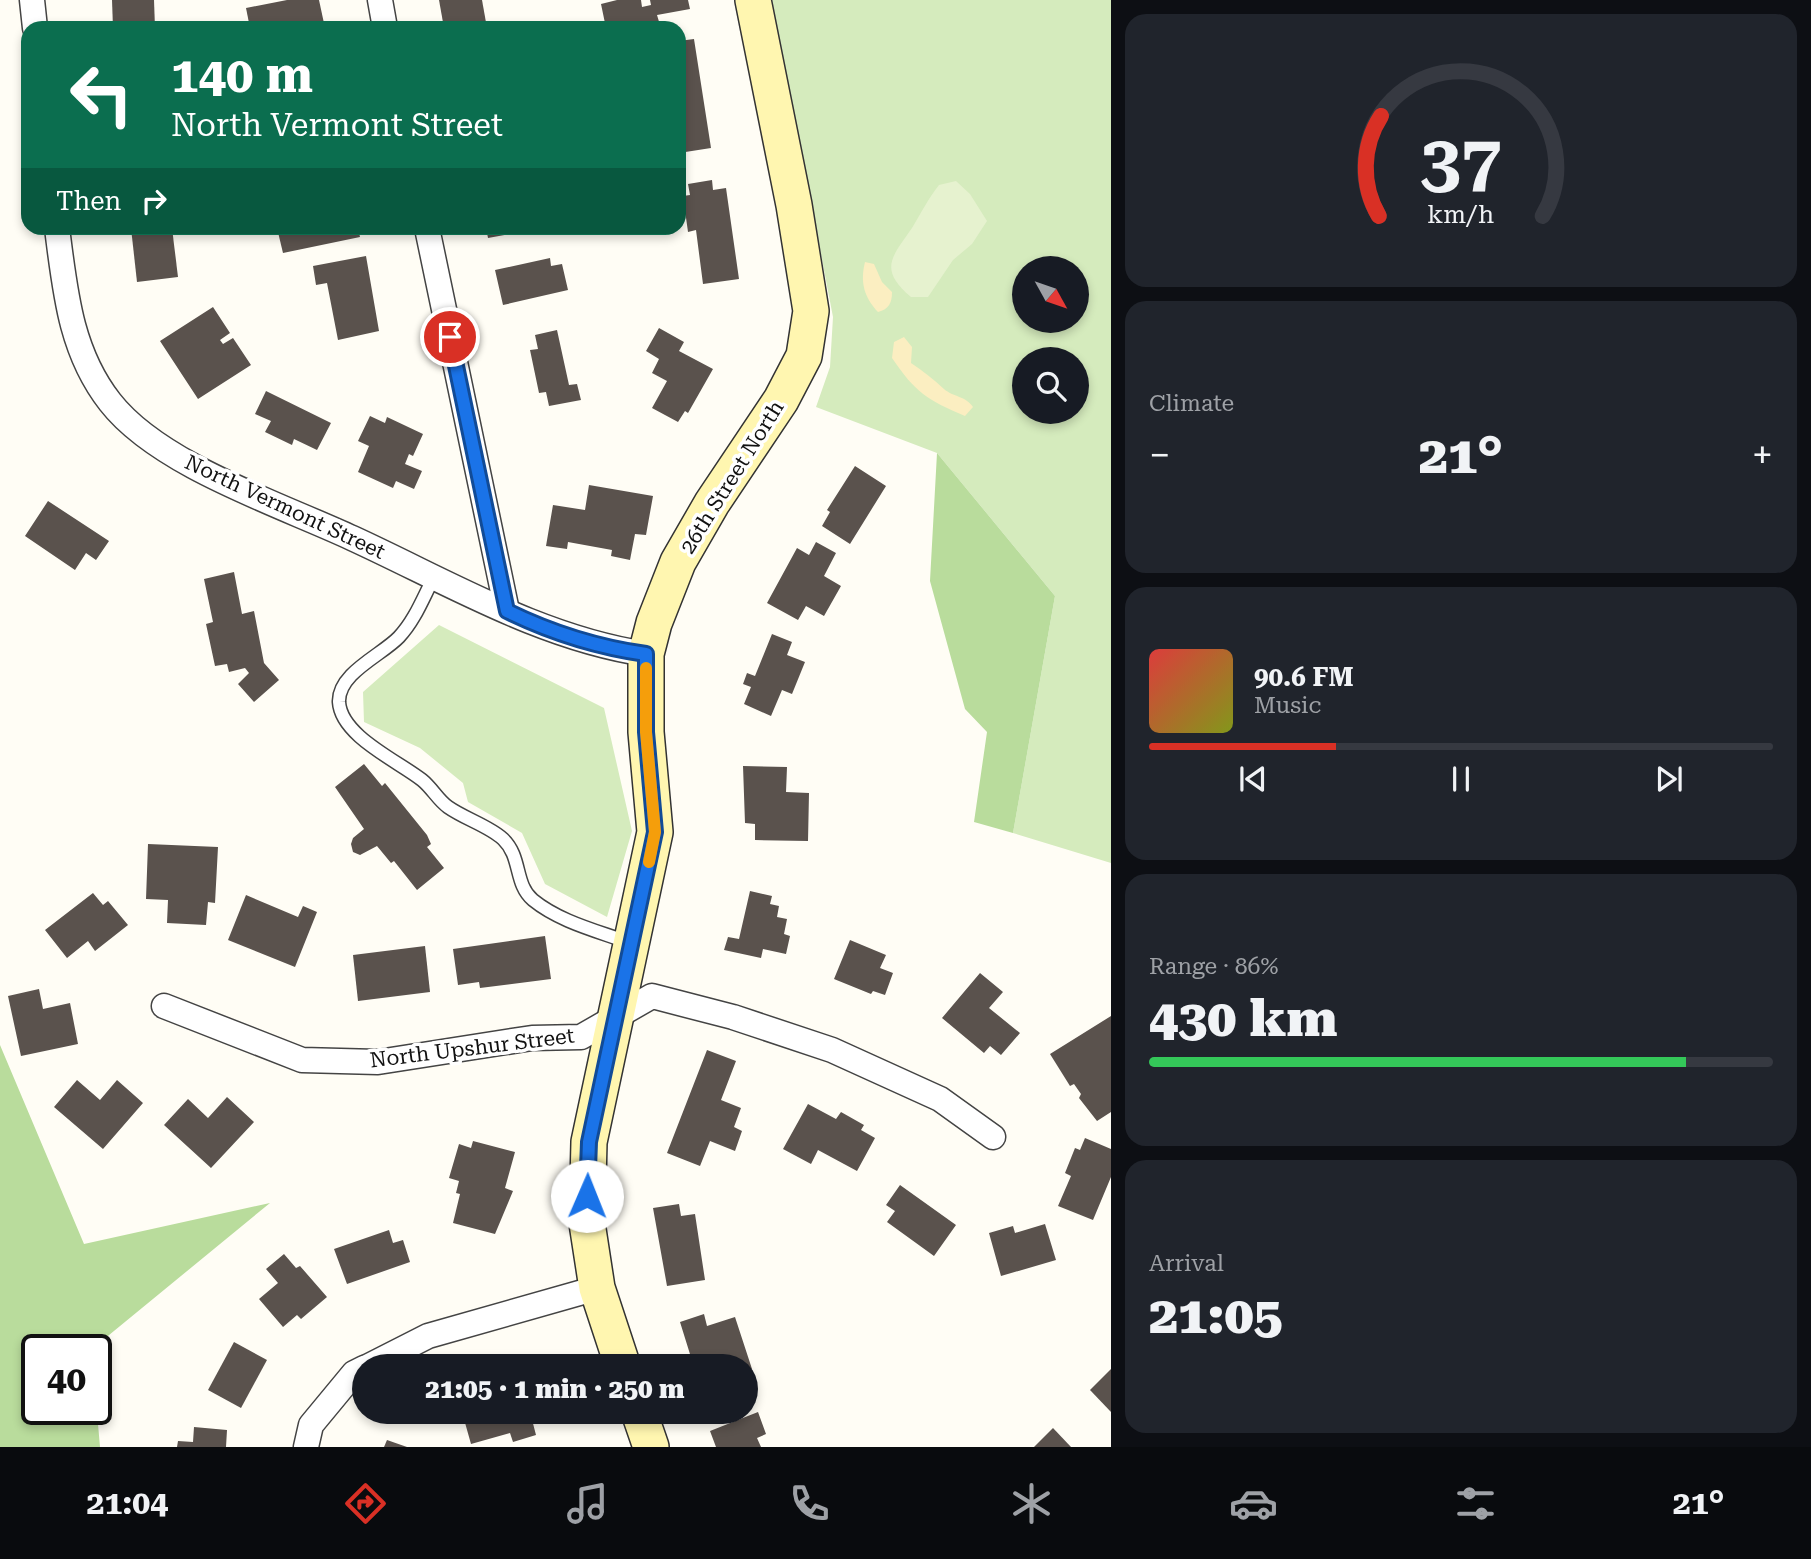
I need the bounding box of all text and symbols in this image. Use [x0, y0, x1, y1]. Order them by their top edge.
text: 140 m [171, 47, 313, 104]
icon: left [56, 49, 147, 140]
text: North Vermont Street [171, 106, 503, 144]
text: 37 [1420, 120, 1502, 205]
icon: right [135, 182, 173, 220]
text: Then [56, 186, 121, 216]
text: km/h [1428, 200, 1494, 229]
north arrow [1012, 256, 1088, 332]
map controls [1012, 256, 1089, 424]
pin [420, 307, 480, 367]
icon: arrive [431, 318, 469, 356]
button: search [1012, 347, 1089, 424]
text: Climate [1149, 390, 1234, 417]
street label: 26th Street North [675, 396, 789, 558]
text: 21° [1419, 425, 1503, 486]
text: − [1149, 433, 1170, 477]
text: + [1752, 433, 1773, 477]
street label: North Vermont Street [181, 450, 389, 564]
text: 90.6 FM [1254, 662, 1354, 692]
text: Music [1254, 692, 1321, 719]
icon: previous [1234, 760, 1272, 798]
icon: pause [1442, 760, 1480, 798]
icon: next [1650, 760, 1688, 798]
text: Range · 86% [1149, 953, 1278, 980]
text: 430 km [1149, 988, 1337, 1049]
street label: North Upshur Street [368, 1024, 576, 1072]
position arrow [550, 1159, 624, 1233]
text: Arrival [1149, 1250, 1224, 1277]
text: 21:05 [1149, 1285, 1283, 1346]
speed limit sign: 40 [21, 1334, 112, 1425]
text: 21:05 · 1 min · 250 m [425, 1374, 685, 1404]
icon: directions [341, 1479, 390, 1528]
icon: music [563, 1479, 612, 1528]
icon: phone [785, 1479, 834, 1528]
icon: climate [1007, 1479, 1056, 1528]
icon: car [1229, 1479, 1278, 1528]
icon: filters [1451, 1479, 1500, 1528]
text: 21:04 [86, 1484, 168, 1522]
text: 21° [1673, 1484, 1725, 1522]

